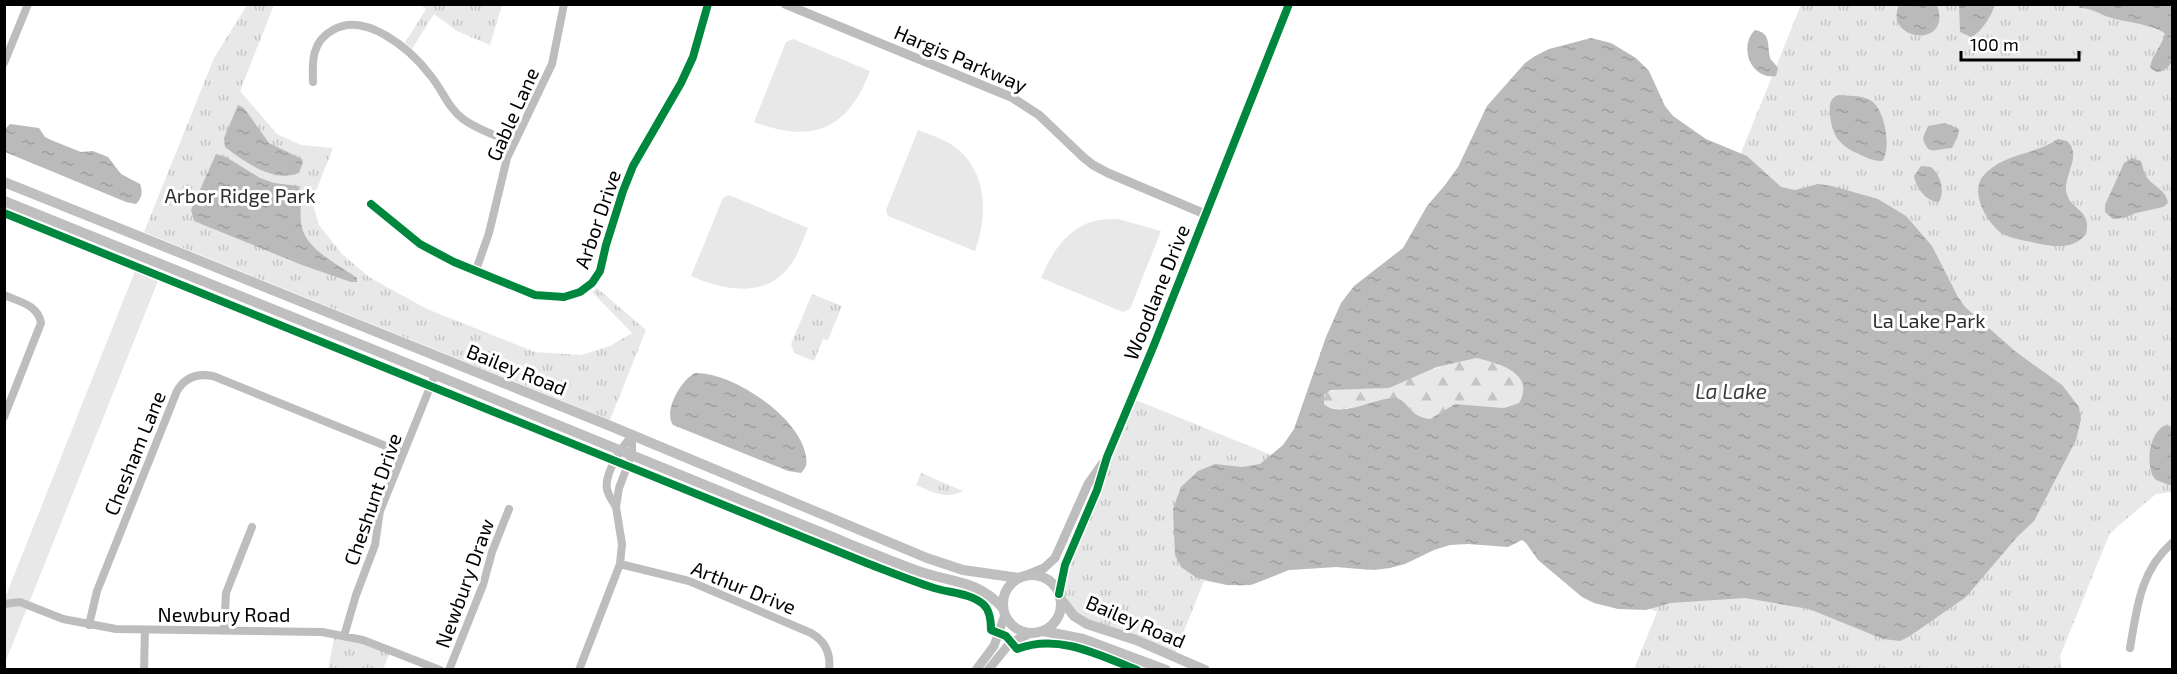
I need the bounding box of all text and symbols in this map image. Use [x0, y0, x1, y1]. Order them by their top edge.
street label: Hargis Parkway [891, 19, 1031, 97]
scale bar [1961, 24, 2080, 62]
text: 100 m [1970, 33, 2019, 55]
street label: Gable Lane [481, 64, 543, 164]
street label: Arbor Drive [569, 167, 625, 271]
park label: Arbor Ridge Park [164, 183, 316, 207]
street label: Woodlane Drive [1118, 221, 1194, 363]
park label: La Lake Park [1873, 308, 1985, 332]
street label: Bailey Road [464, 338, 570, 400]
water label: La Lake [1695, 378, 1767, 403]
street label: Chesham Lane [98, 387, 170, 519]
street label: Cheshunt Drive [338, 430, 406, 568]
street label: Newbury Draw [430, 515, 498, 651]
street label: Arthur Drive [688, 555, 800, 619]
street label: Bailey Road [1083, 589, 1189, 653]
street label: Newbury Road [158, 602, 290, 626]

